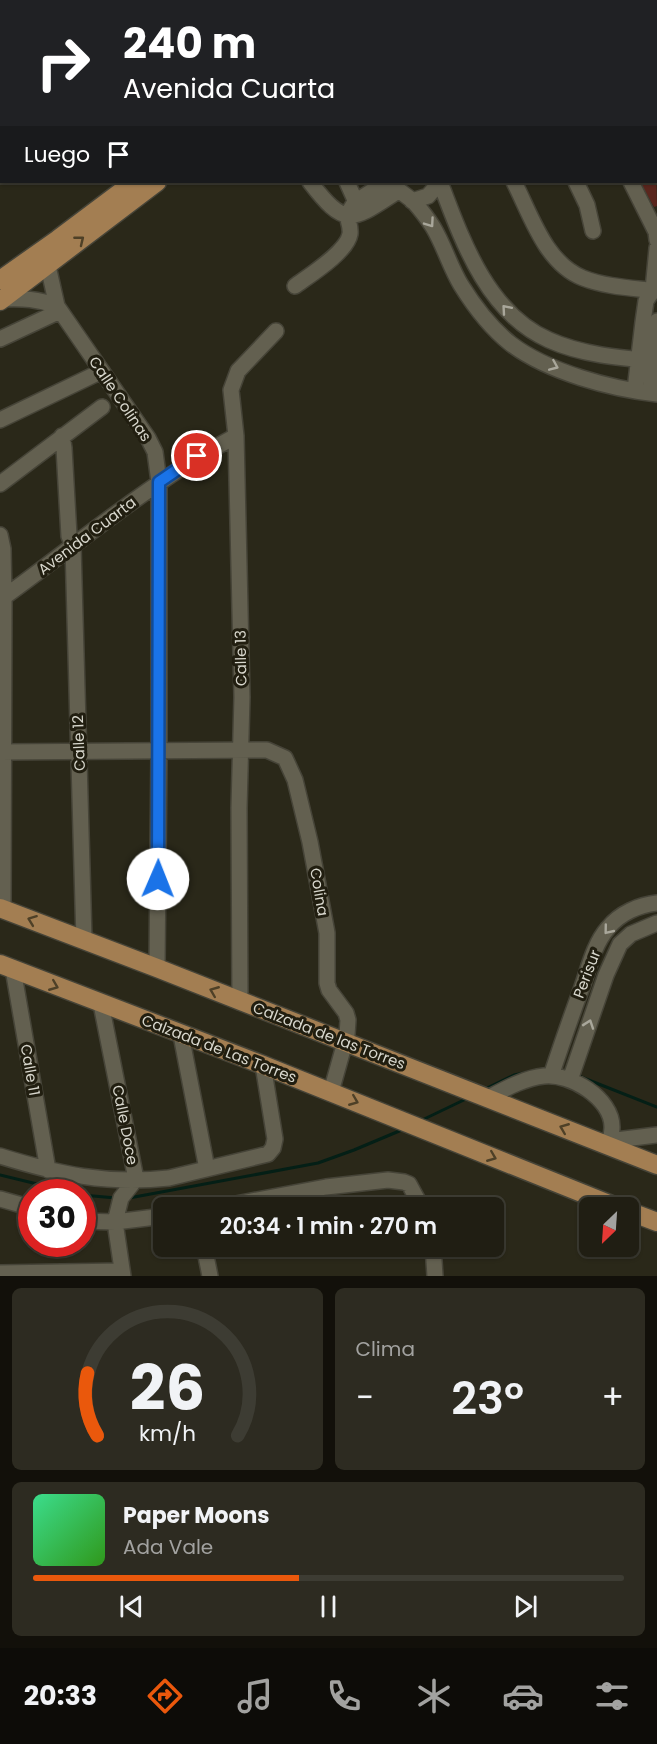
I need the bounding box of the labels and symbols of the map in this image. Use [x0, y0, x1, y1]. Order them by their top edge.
one-way arrow [422, 217, 433, 228]
one-way arrow [74, 237, 85, 248]
one-way arrow [503, 305, 514, 316]
street label: Calle Colinas [84, 352, 157, 446]
one-way arrow [547, 359, 558, 371]
pin [171, 430, 222, 481]
street label: Avenida Cuarta [33, 492, 140, 579]
street label: Calle 13 [230, 630, 251, 686]
street label: Calle 12 [67, 715, 90, 771]
position arrow [126, 847, 190, 911]
street label: Colina [305, 866, 334, 918]
one-way arrow [27, 915, 38, 928]
one-way arrow [604, 923, 615, 934]
street label: Perisur [568, 946, 605, 1001]
one-way arrow [49, 978, 59, 991]
one-way arrow [209, 986, 220, 998]
street label: Calzada de las Torres [250, 997, 409, 1074]
street label: Calzada de Las Torres [139, 1009, 300, 1088]
one-way arrow [581, 1019, 594, 1030]
street label: Calle 11 [16, 1042, 45, 1097]
street label: Calle Doce [107, 1083, 144, 1167]
one-way arrow [348, 1094, 359, 1106]
one-way arrow [559, 1123, 570, 1135]
one-way arrow [486, 1150, 497, 1162]
speed limit sign: 30 [18, 1179, 96, 1257]
north arrow [579, 1197, 639, 1257]

